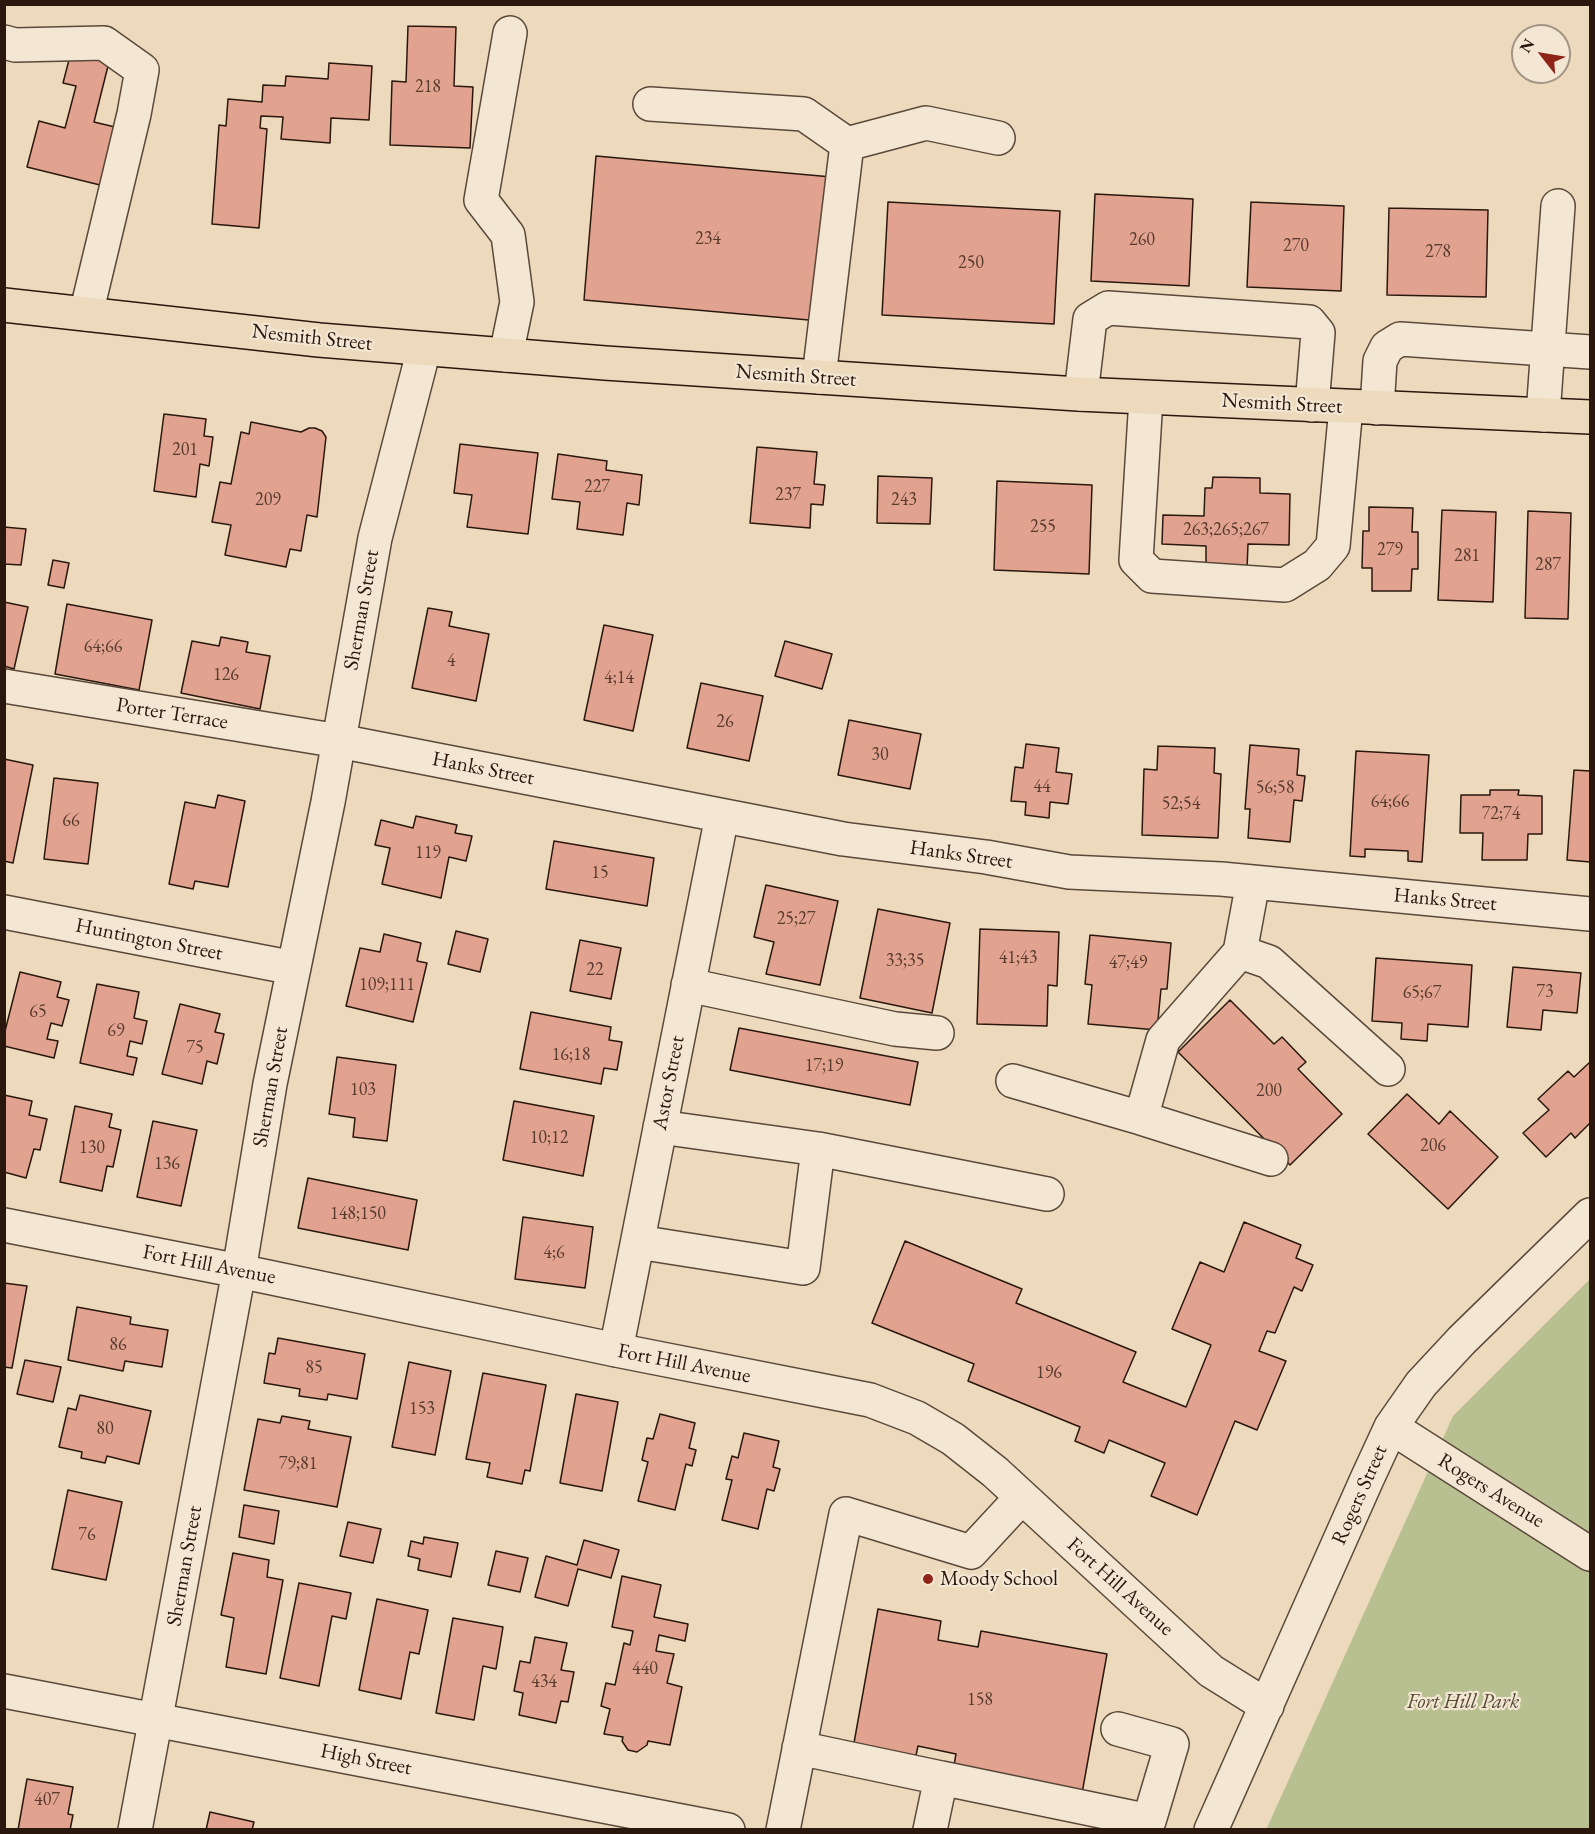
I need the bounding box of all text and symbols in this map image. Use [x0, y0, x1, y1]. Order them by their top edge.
north arrow [1511, 24, 1571, 84]
text: N [1515, 35, 1539, 56]
house number: 218 [415, 76, 441, 98]
house number: 234 [695, 228, 721, 250]
house number: 260 [1129, 229, 1155, 251]
house number: 270 [1283, 235, 1309, 257]
house number: 278 [1425, 241, 1451, 263]
house number: 250 [958, 252, 984, 274]
street label: Nesmith Street [251, 319, 373, 357]
street label: Nesmith Street [735, 359, 857, 393]
street label: Nesmith Street [1221, 388, 1343, 420]
house number: 201 [172, 439, 198, 461]
house number: 227 [584, 476, 610, 498]
house number: 237 [775, 484, 801, 506]
house number: 209 [255, 489, 281, 511]
house number: 243 [891, 489, 917, 511]
house number: 255 [1030, 516, 1056, 538]
house number: 263;265;267 [1183, 519, 1269, 541]
house number: 279 [1377, 539, 1403, 561]
house number: 281 [1454, 545, 1480, 567]
street label: Sherman Street [339, 548, 385, 672]
house number: 287 [1535, 554, 1561, 576]
house number: 64;66 [84, 636, 122, 658]
house number: 4 [447, 650, 455, 672]
house number: 126 [213, 664, 239, 686]
house number: 4;14 [604, 667, 634, 689]
street label: Porter Terrace [114, 693, 230, 735]
house number: 26 [716, 711, 734, 733]
house number: 30 [871, 744, 889, 766]
street label: Hanks Street [430, 747, 536, 791]
house number: 44 [1033, 776, 1051, 798]
house number: 56;58 [1256, 777, 1294, 799]
house number: 64;66 [1371, 791, 1409, 813]
house number: 52;54 [1162, 793, 1200, 815]
house number: 72;74 [1482, 803, 1520, 825]
house number: 66 [62, 810, 80, 832]
street label: Hanks Street [908, 835, 1014, 875]
house number: 119 [415, 842, 441, 864]
house number: 15 [591, 862, 609, 884]
street label: Hanks Street [1392, 883, 1498, 917]
house number: 25;27 [777, 908, 815, 930]
street label: Huntington Street [73, 913, 225, 967]
house number: 41;43 [999, 947, 1037, 969]
house number: 33;35 [886, 950, 924, 972]
house number: 47;49 [1109, 952, 1147, 974]
house number: 22 [586, 959, 604, 981]
house number: 109;111 [359, 974, 415, 996]
house number: 73 [1536, 981, 1554, 1003]
house number: 65;67 [1403, 982, 1441, 1004]
house number: 65 [29, 1001, 47, 1023]
house number: 69 [107, 1020, 125, 1042]
street label: Sherman Street [248, 1025, 294, 1149]
street label: Astor Street [648, 1034, 690, 1132]
house number: 75 [186, 1037, 204, 1059]
house number: 16;18 [552, 1044, 590, 1066]
house number: 17;19 [805, 1055, 843, 1077]
house number: 103 [350, 1079, 376, 1101]
house number: 200 [1256, 1080, 1282, 1102]
house number: 10;12 [530, 1127, 568, 1149]
house number: 206 [1420, 1135, 1446, 1157]
house number: 130 [79, 1137, 105, 1159]
house number: 136 [154, 1153, 180, 1175]
house number: 148;150 [330, 1203, 386, 1225]
street label: Fort Hill Avenue [140, 1240, 278, 1290]
house number: 4;6 [543, 1242, 565, 1264]
house number: 86 [109, 1334, 127, 1356]
street label: Fort Hill Avenue [615, 1339, 753, 1389]
house number: 85 [305, 1357, 323, 1379]
house number: 196 [1036, 1362, 1062, 1384]
house number: 153 [409, 1398, 435, 1420]
house number: 80 [96, 1418, 114, 1440]
street label: Rogers Street [1327, 1441, 1393, 1549]
street label: Rogers Avenue [1433, 1448, 1549, 1534]
house number: 79;81 [279, 1453, 317, 1475]
street label: Sherman Street [162, 1504, 208, 1628]
house number: 76 [78, 1524, 96, 1546]
street label: Fort Hill Avenue [1061, 1532, 1179, 1642]
place label: Moody School [940, 1566, 1058, 1592]
marker: Moody School [921, 1572, 935, 1586]
house number: 440 [632, 1658, 658, 1680]
house number: 434 [531, 1671, 557, 1693]
house number: 158 [967, 1689, 993, 1711]
park label: Fort Hill Park [1407, 1689, 1519, 1715]
street label: High Street [318, 1739, 414, 1781]
house number: 407 [34, 1789, 60, 1811]

